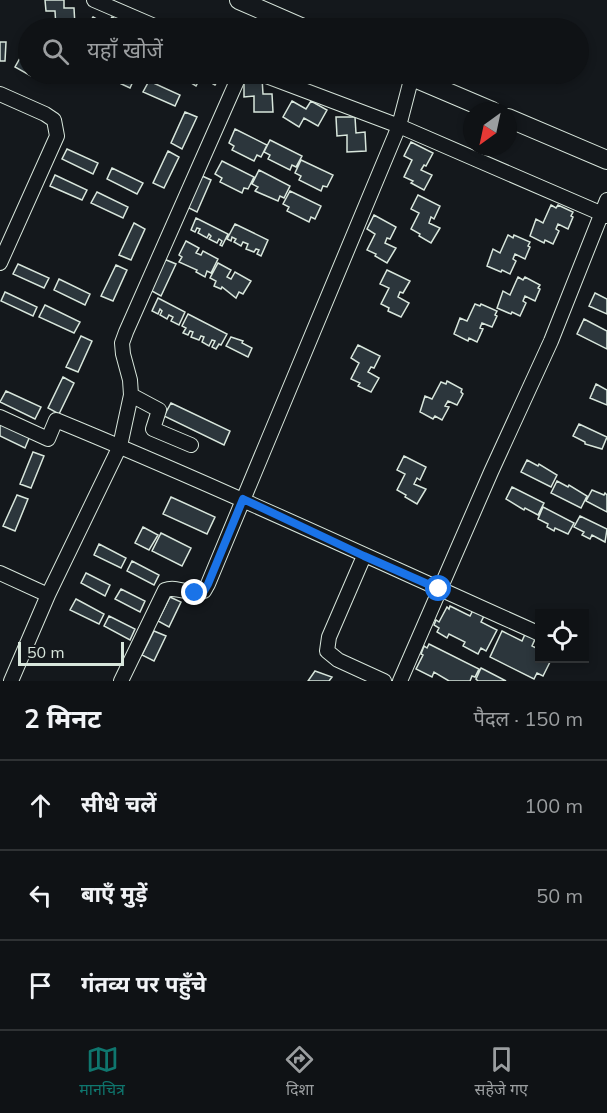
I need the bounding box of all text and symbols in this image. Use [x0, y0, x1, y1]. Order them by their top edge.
search box [18, 18, 589, 84]
icon: search [39, 35, 72, 68]
text: यहाँ खोजें [87, 36, 163, 64]
north arrow [463, 102, 517, 156]
route start [425, 575, 451, 601]
route end [181, 579, 207, 605]
map controls [535, 609, 589, 663]
button: locate [535, 609, 589, 663]
scale bar [18, 639, 124, 666]
text: 50 m [27, 642, 64, 662]
text: 2 मिनट [24, 702, 101, 735]
text: पैदल · 150 m [474, 706, 583, 731]
icon: ahead [24, 789, 57, 822]
text: सीधे चलें [81, 790, 156, 818]
text: 100 m [524, 793, 583, 818]
icon: left [24, 879, 57, 912]
text: बाएँ मुड़ें [81, 880, 147, 908]
text: 50 m [536, 883, 583, 908]
icon: arrive [24, 969, 57, 1002]
text: गंतव्य पर पहुँचे [81, 970, 206, 998]
tab: मानचित्र [79, 1043, 125, 1102]
tab: दिशा [283, 1043, 316, 1102]
tab: सहेजे गए [475, 1043, 528, 1102]

